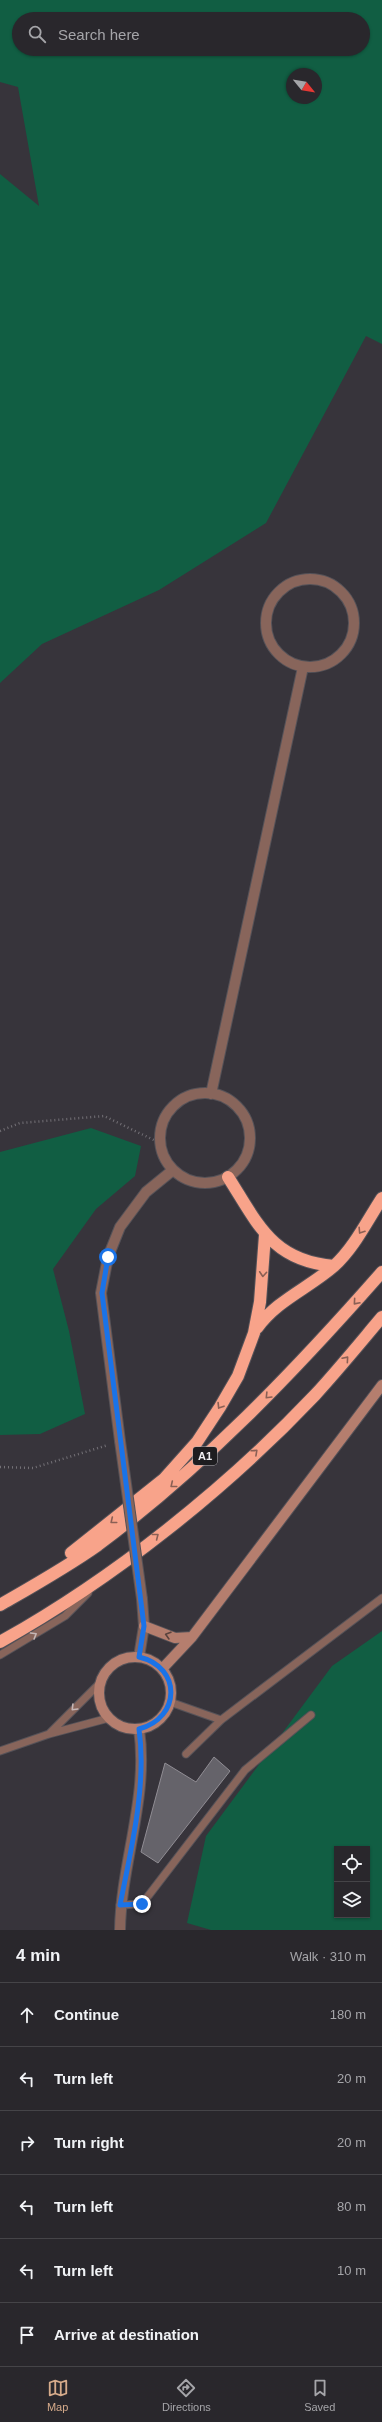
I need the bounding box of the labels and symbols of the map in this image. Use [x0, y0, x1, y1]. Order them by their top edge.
north arrow [286, 68, 322, 104]
one-way arrow [358, 1227, 366, 1234]
route start [99, 1248, 117, 1266]
one-way arrow [258, 1271, 267, 1277]
one-way arrow [354, 1297, 361, 1304]
one-way arrow [341, 1356, 348, 1363]
one-way arrow [265, 1392, 272, 1399]
one-way arrow [218, 1402, 225, 1409]
road number: A1 [193, 1447, 217, 1465]
one-way arrow [251, 1450, 258, 1457]
one-way arrow [170, 1481, 177, 1488]
one-way arrow [110, 1516, 117, 1523]
one-way arrow [152, 1534, 159, 1541]
one-way arrow [30, 1632, 37, 1639]
one-way arrow [164, 1632, 171, 1640]
one-way arrow [71, 1704, 79, 1711]
route end [133, 1895, 151, 1913]

